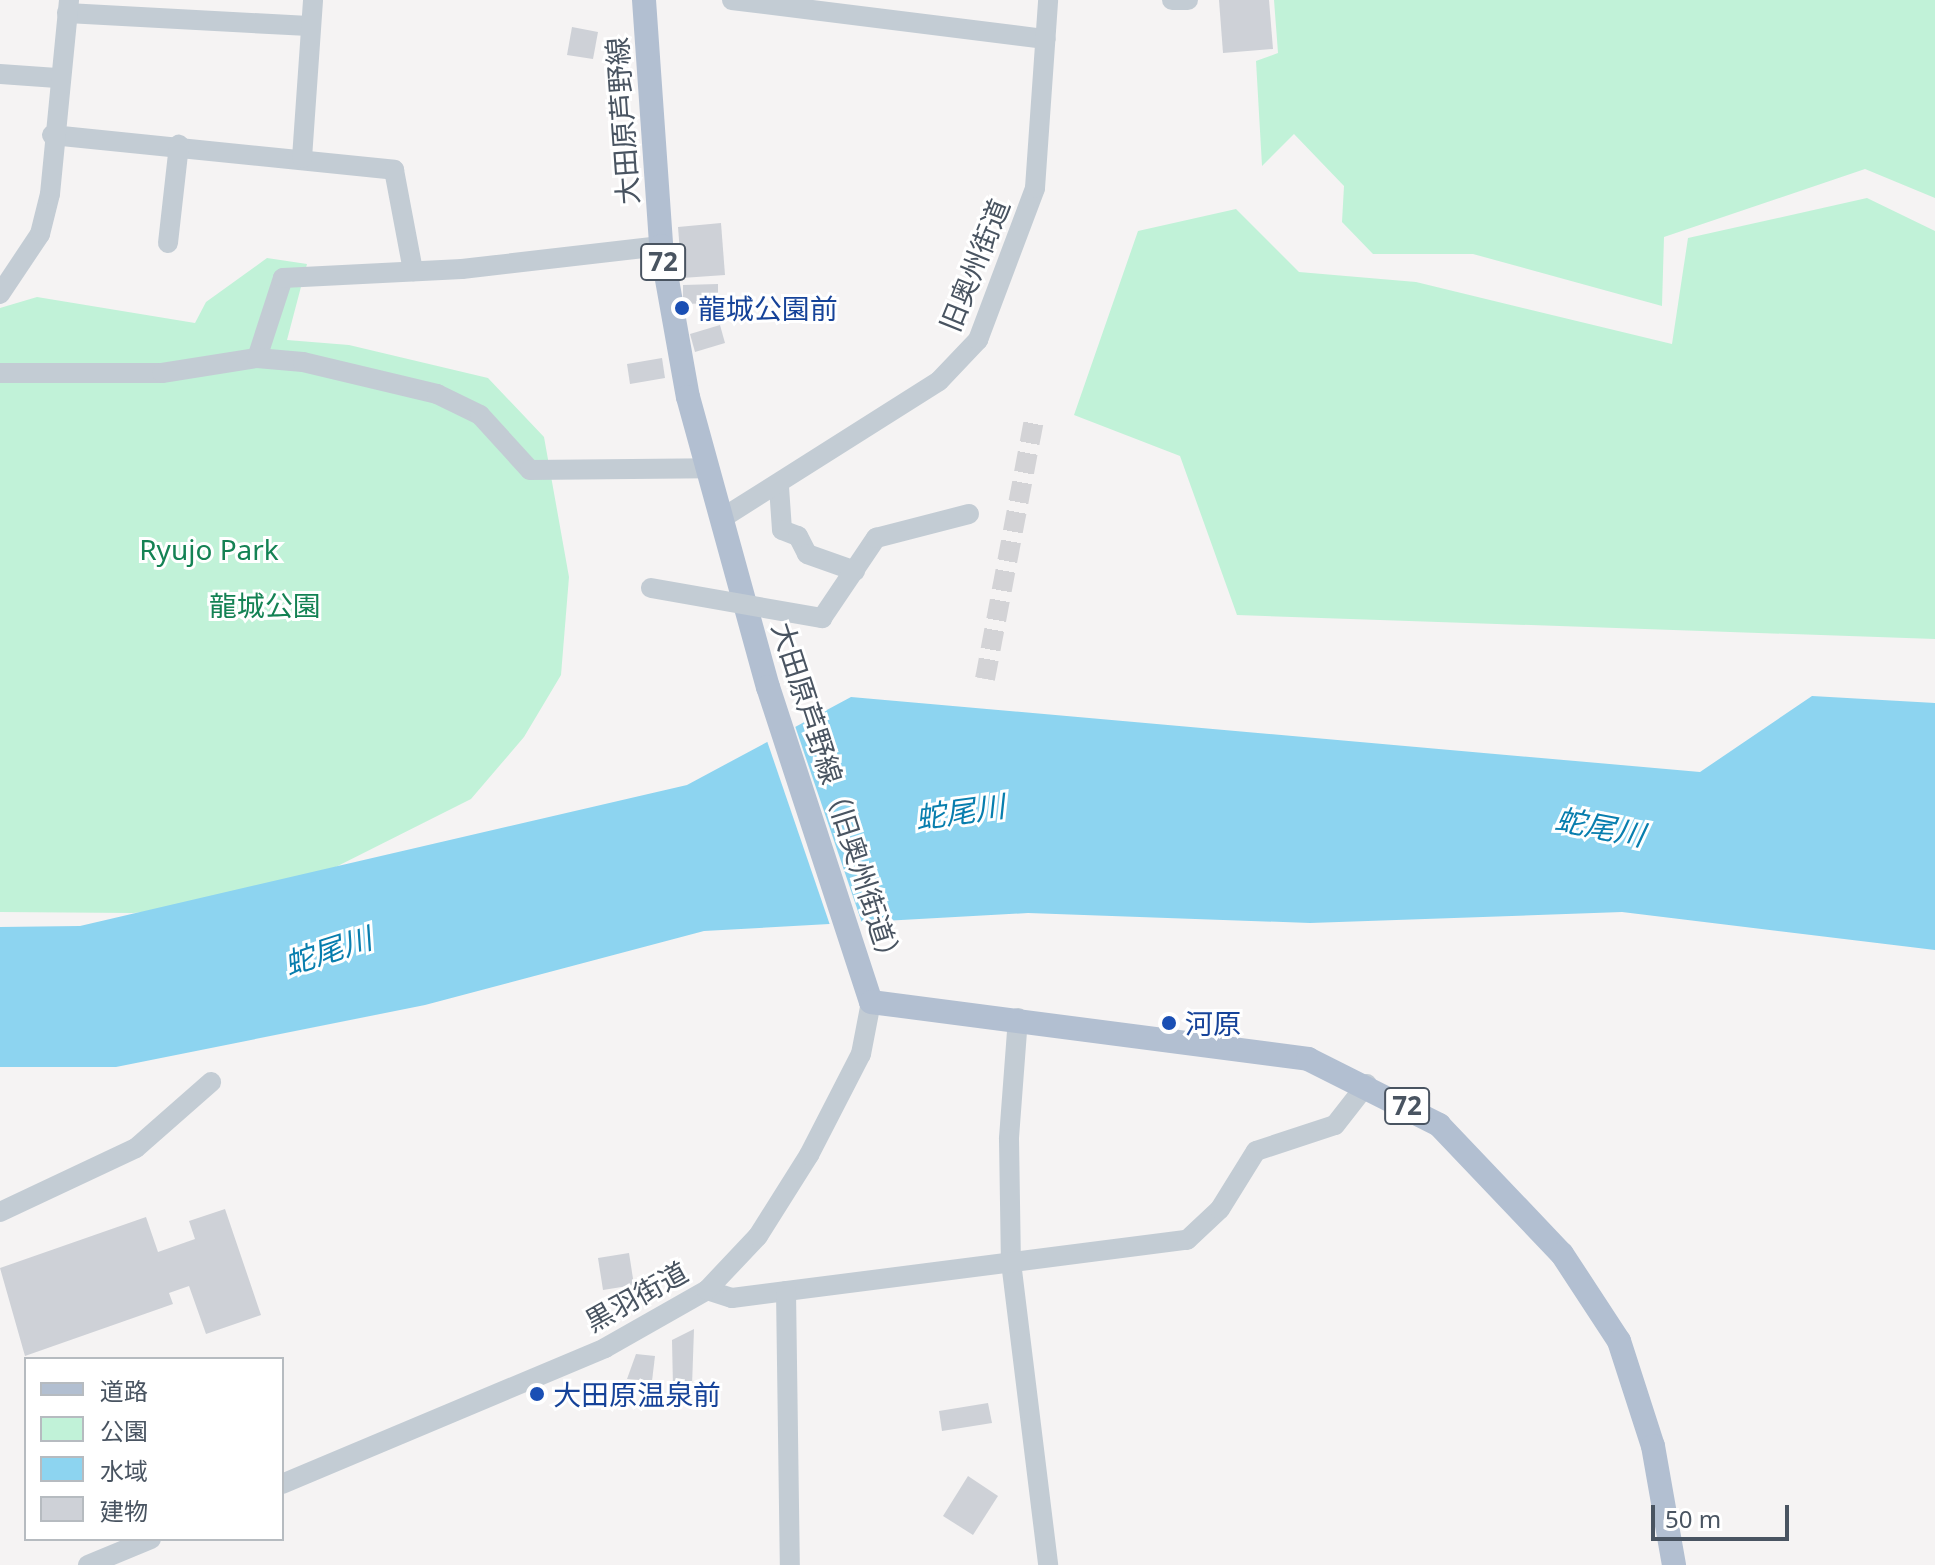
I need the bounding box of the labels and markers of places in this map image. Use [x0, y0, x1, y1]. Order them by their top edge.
place label: 龍城公園前 [698, 291, 838, 325]
marker: 龍城公園前 [673, 299, 691, 317]
place label: 河原 [1185, 1006, 1241, 1040]
marker: 河原 [1160, 1014, 1178, 1032]
place label: 大田原温泉前 [553, 1377, 721, 1411]
marker: 大田原温泉前 [528, 1385, 546, 1403]

